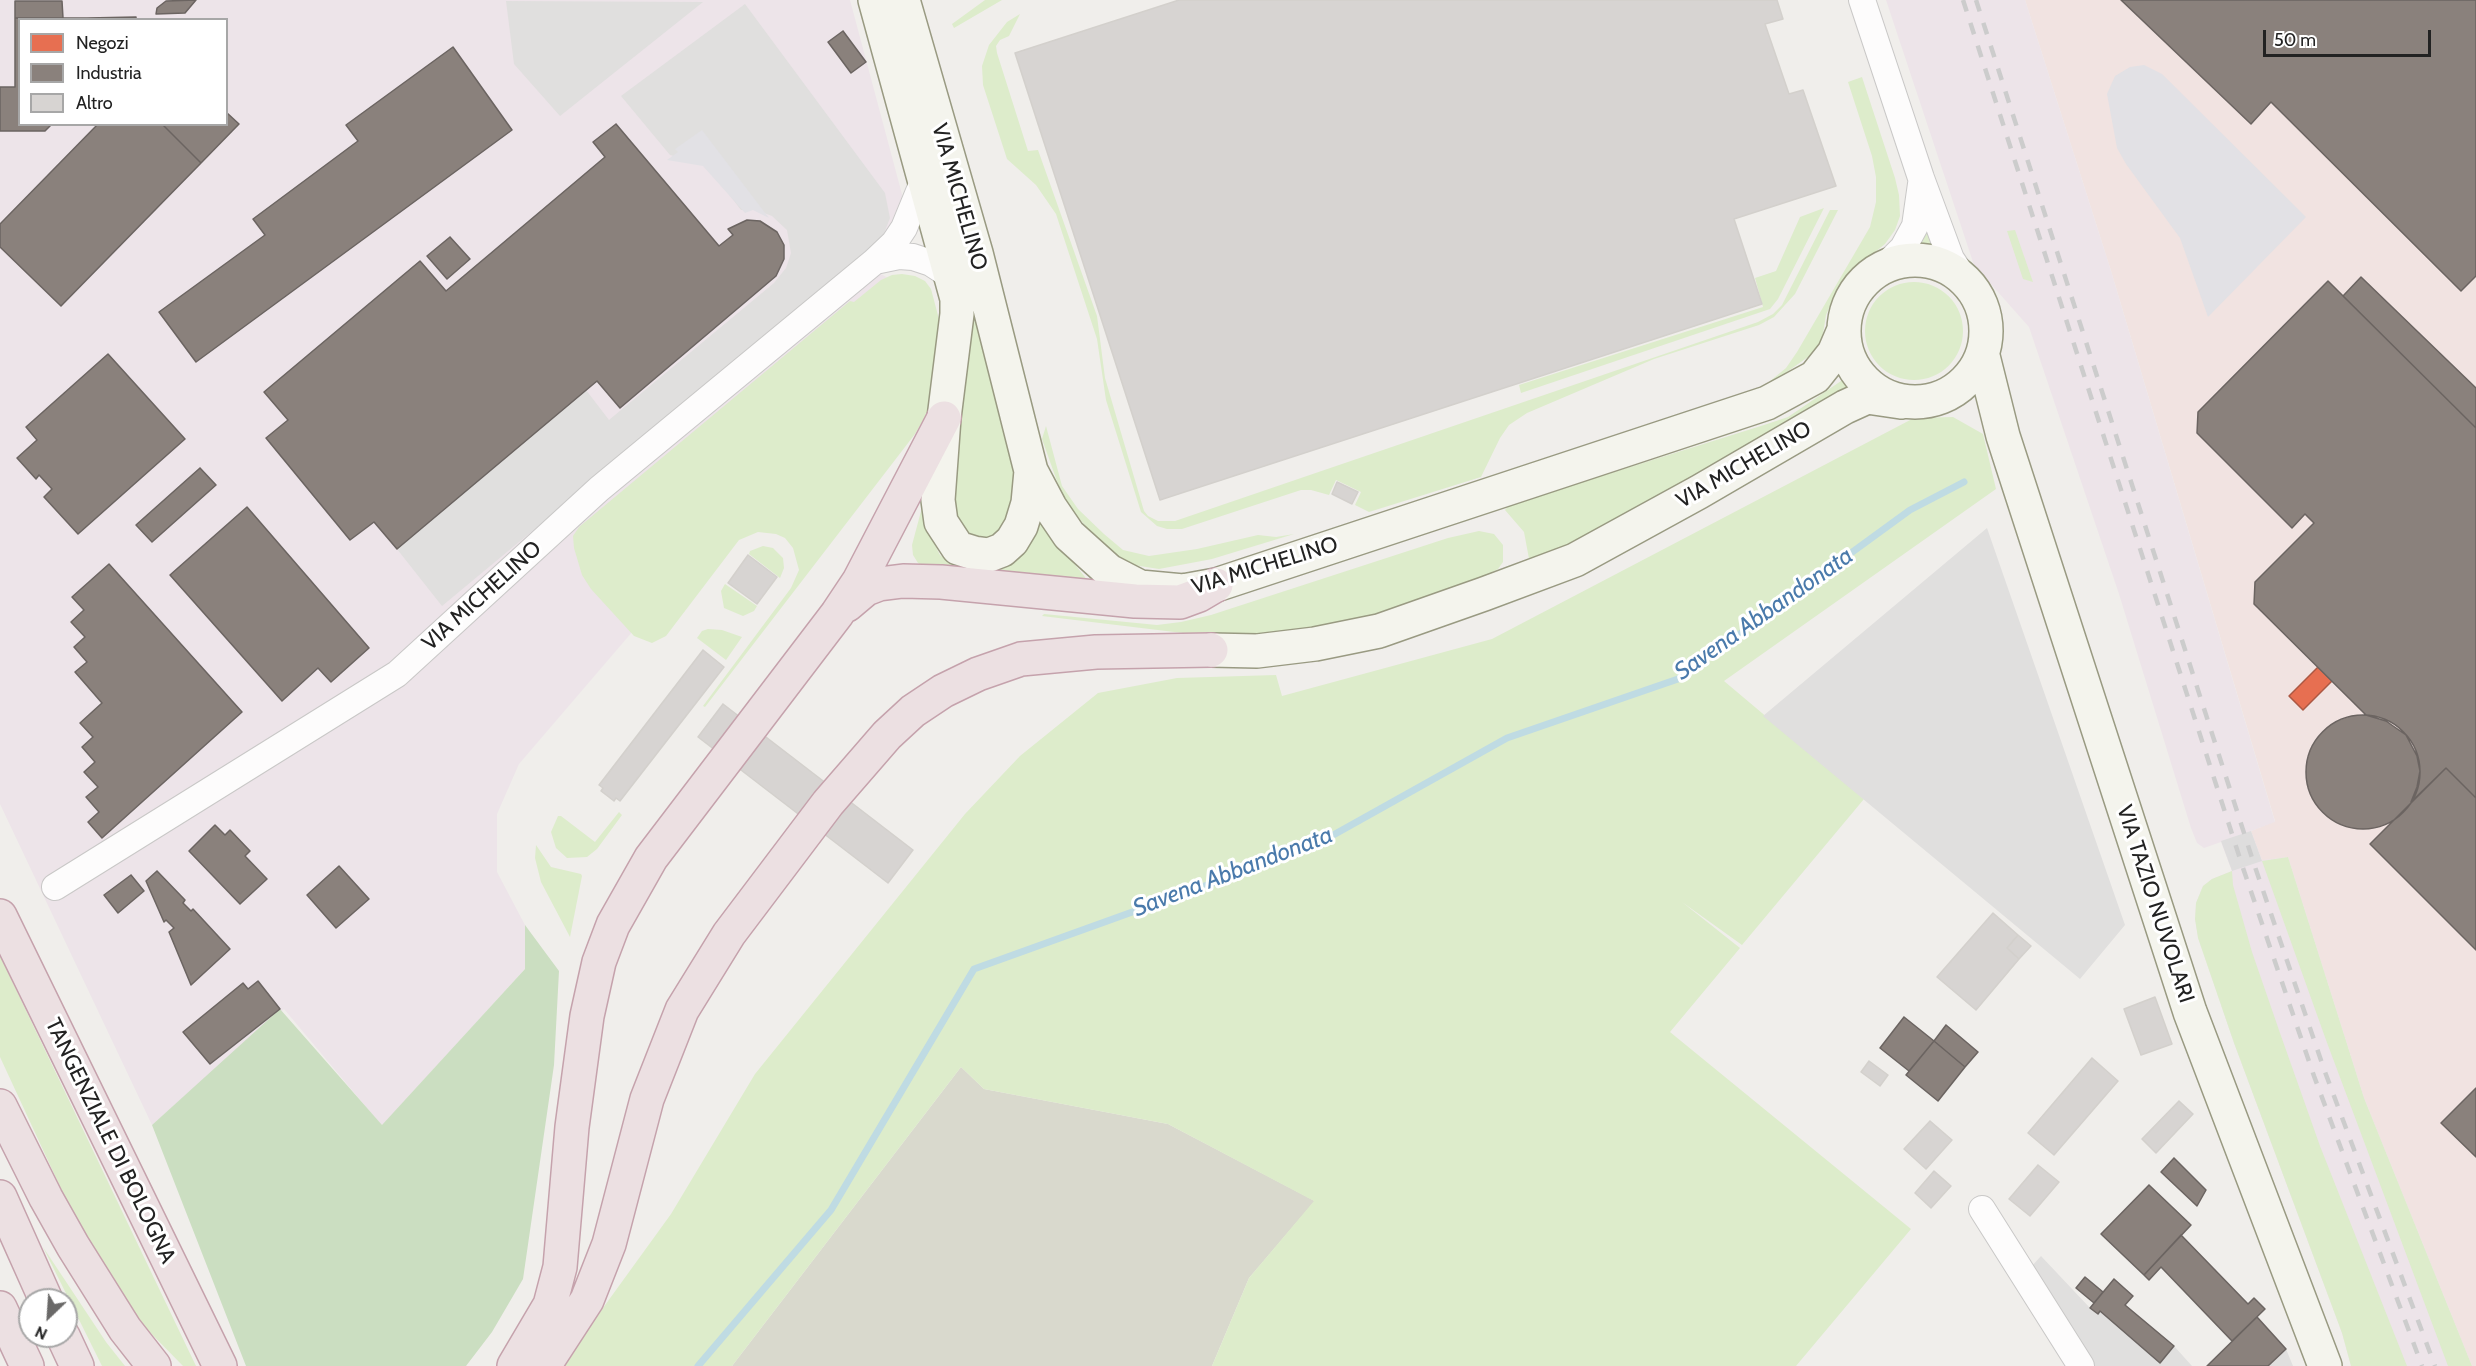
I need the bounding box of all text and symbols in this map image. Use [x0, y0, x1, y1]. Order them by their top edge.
legend [18, 18, 228, 126]
scale bar [2266, 18, 2434, 56]
text: 50 m [2274, 29, 2316, 51]
text: Negozi [76, 32, 129, 54]
text: Industria [76, 62, 142, 84]
text: Altro [76, 92, 113, 114]
street label: VIA MICHELINO [925, 121, 993, 273]
street label: VIA MICHELINO [1672, 416, 1816, 514]
street label: VIA MICHELINO [1189, 531, 1341, 601]
street label: VIA MICHELINO [417, 536, 547, 656]
water label: Savena Abbandonata [1669, 542, 1859, 686]
street label: VIA TAZIO NUVOLARI [2111, 802, 2199, 1006]
water label: Savena Abbandonata [1129, 821, 1337, 923]
street label: TANGENZIALE DI BOLOGNA [39, 1014, 181, 1268]
north arrow [18, 1288, 78, 1348]
text: N [32, 1322, 50, 1344]

